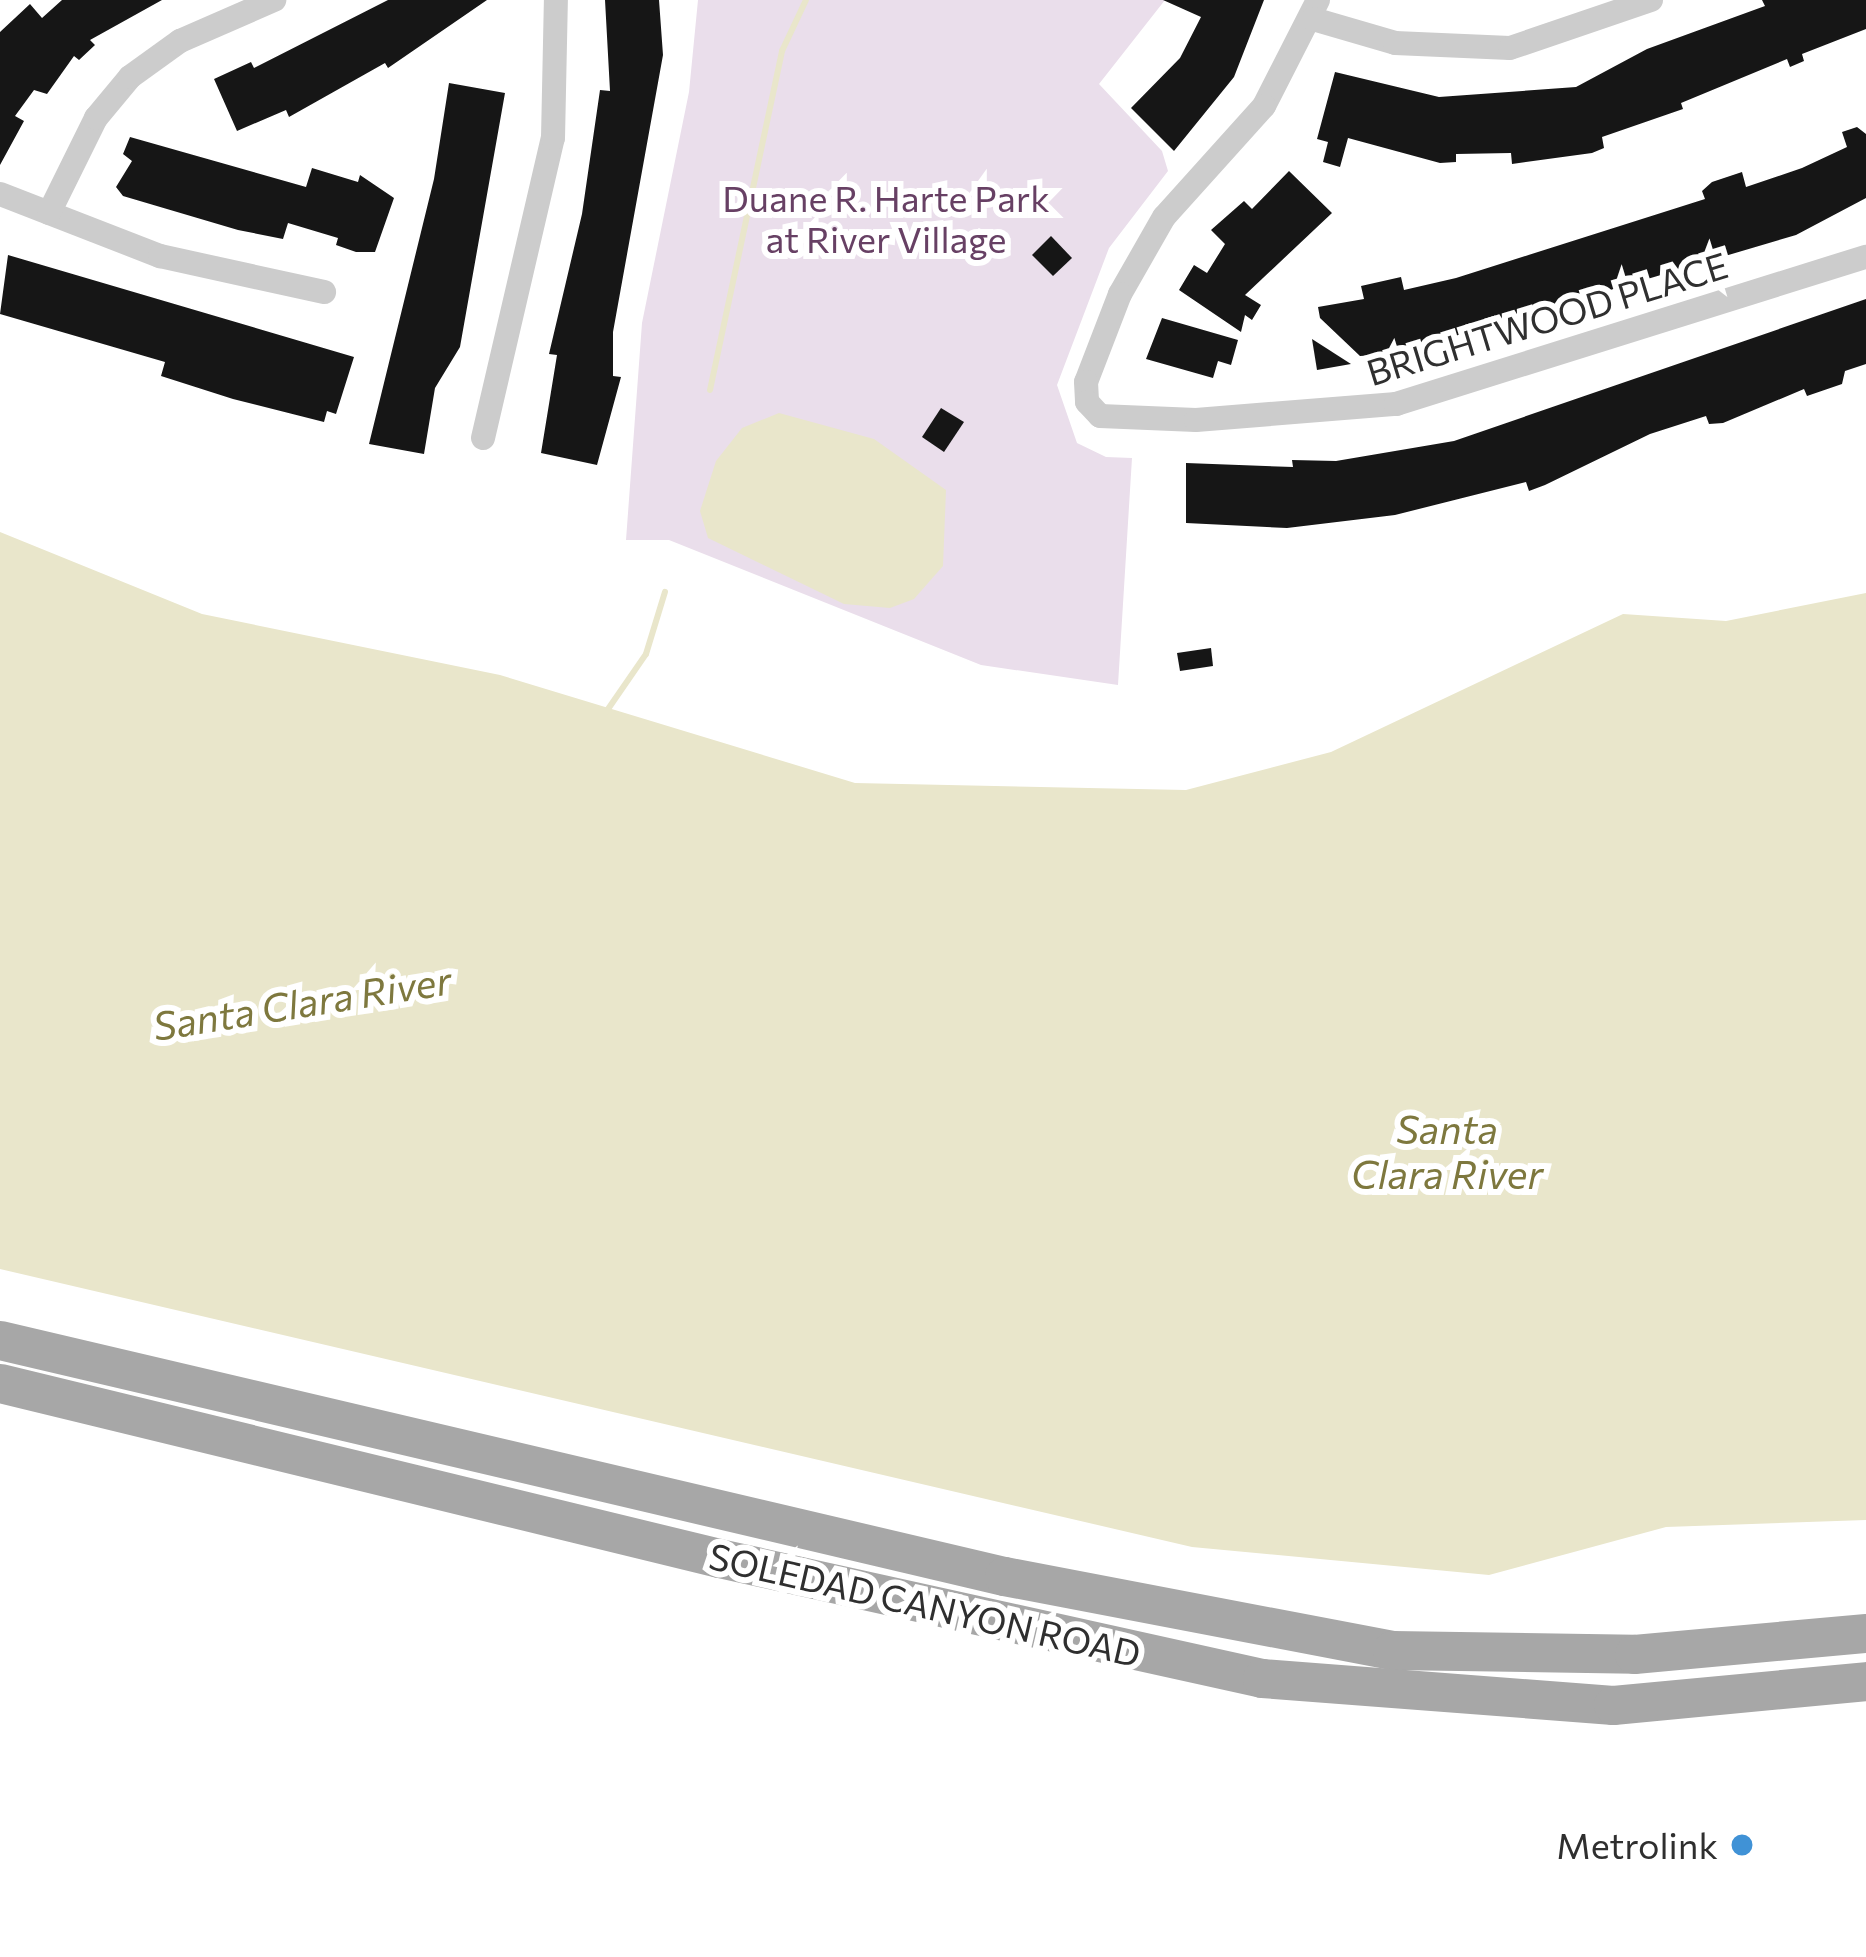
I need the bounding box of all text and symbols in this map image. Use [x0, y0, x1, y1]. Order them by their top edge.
park label: Duane R. Harte Park at River Village [722, 175, 1050, 260]
street label: BRIGHTWOOD PLACE [1361, 243, 1733, 393]
water label: Santa Clara River [149, 955, 455, 1049]
water label: Santa Clara River [1351, 1106, 1543, 1197]
street label: SOLEDAD CANYON ROAD [705, 1533, 1145, 1675]
place label: Metrolink [1556, 1823, 1718, 1867]
marker: Metrolink [1729, 1832, 1755, 1858]

